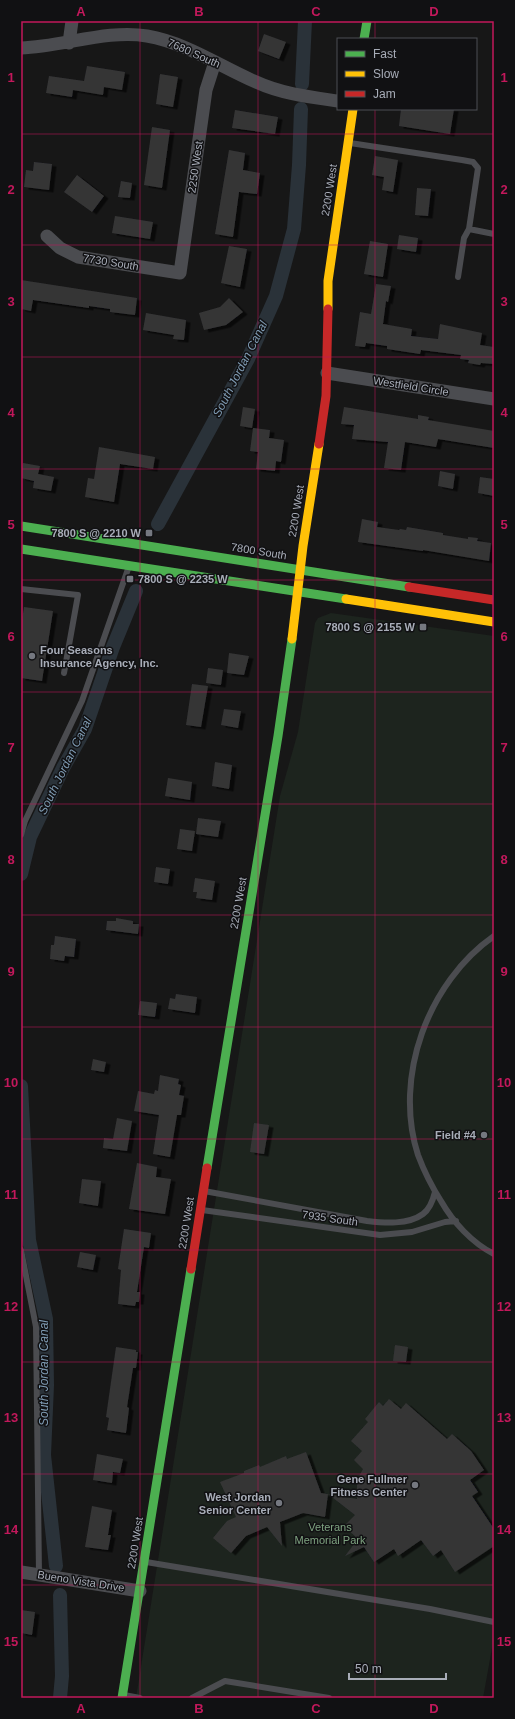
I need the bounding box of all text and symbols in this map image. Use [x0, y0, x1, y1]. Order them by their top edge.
text: A [76, 4, 86, 19]
text: B [194, 4, 204, 19]
text: C [311, 4, 321, 19]
text: D [429, 4, 439, 19]
street label: 7680 South [166, 36, 222, 70]
legend [337, 38, 477, 110]
text: Fast [373, 47, 397, 61]
text: Slow [373, 67, 399, 81]
text: 1 [7, 70, 15, 85]
text: 1 [500, 70, 508, 85]
text: Jam [373, 87, 396, 101]
street label: 2250 West [185, 140, 205, 194]
street label: 2200 West [319, 163, 339, 217]
text: 2 [7, 182, 15, 197]
text: 2 [500, 182, 508, 197]
street label: 7730 South [82, 252, 140, 272]
text: 3 [7, 294, 15, 309]
text: 3 [500, 294, 508, 309]
water label: South Jordan Canal [210, 318, 270, 419]
street label: Westfield Circle [372, 374, 450, 398]
text: 4 [7, 405, 15, 420]
text: 4 [500, 405, 508, 420]
street label: 2200 West [286, 484, 306, 538]
text: 5 [7, 517, 15, 532]
text: 5 [500, 517, 508, 532]
place label: 7800 S @ 2210 W [51, 527, 142, 539]
marker: 7800 S @ 2210 W [144, 528, 154, 538]
street label: 7800 South [230, 541, 288, 561]
place label: 7800 S @ 2235 W [138, 573, 228, 585]
marker: 7800 S @ 2235 W [125, 574, 135, 584]
place label: 7800 S @ 2155 W [325, 621, 416, 633]
marker: 7800 S @ 2155 W [418, 622, 428, 632]
text: 6 [7, 629, 15, 644]
text: 6 [500, 629, 508, 644]
place label: Four Seasons Insurance Agency, Inc. [40, 644, 159, 669]
marker: Four Seasons Insurance Agency, Inc. [27, 651, 37, 661]
water label: South Jordan Canal [35, 715, 95, 817]
text: 7 [7, 740, 15, 755]
text: 7 [500, 740, 508, 755]
text: 8 [7, 852, 15, 867]
text: 8 [500, 852, 508, 867]
street label: 2200 West [228, 876, 248, 930]
text: 9 [7, 964, 15, 979]
text: 9 [500, 964, 508, 979]
text: 10 [4, 1075, 18, 1090]
text: 10 [497, 1075, 511, 1090]
place label: Field #4 [435, 1129, 477, 1141]
marker: Field #4 [479, 1130, 489, 1140]
text: 11 [4, 1187, 18, 1202]
text: 11 [497, 1187, 511, 1202]
street label: 2200 West [176, 1196, 196, 1250]
street label: 7935 South [301, 1208, 359, 1228]
text: 12 [4, 1299, 18, 1314]
text: 12 [497, 1299, 511, 1314]
water label: South Jordan Canal [37, 1320, 51, 1426]
text: 13 [4, 1410, 18, 1425]
text: 13 [497, 1410, 511, 1425]
place label: Gene Fullmer Fitness Center [331, 1473, 408, 1498]
marker: Gene Fullmer Fitness Center [410, 1480, 420, 1490]
place label: West Jordan Senior Center [199, 1491, 272, 1516]
marker: West Jordan Senior Center [274, 1498, 284, 1508]
street label: 2200 West [125, 1516, 145, 1570]
park label: Veterans Memorial Park [295, 1521, 366, 1546]
text: 14 [4, 1522, 19, 1537]
text: 14 [497, 1522, 512, 1537]
street label: Bueno Vista Drive [37, 1568, 125, 1594]
text: 15 [4, 1634, 18, 1649]
text: 15 [497, 1634, 511, 1649]
scale bar [349, 1655, 446, 1681]
text: 50 m [355, 1662, 382, 1676]
text: A [76, 1701, 86, 1716]
text: B [194, 1701, 204, 1716]
text: C [311, 1701, 321, 1716]
text: D [429, 1701, 439, 1716]

